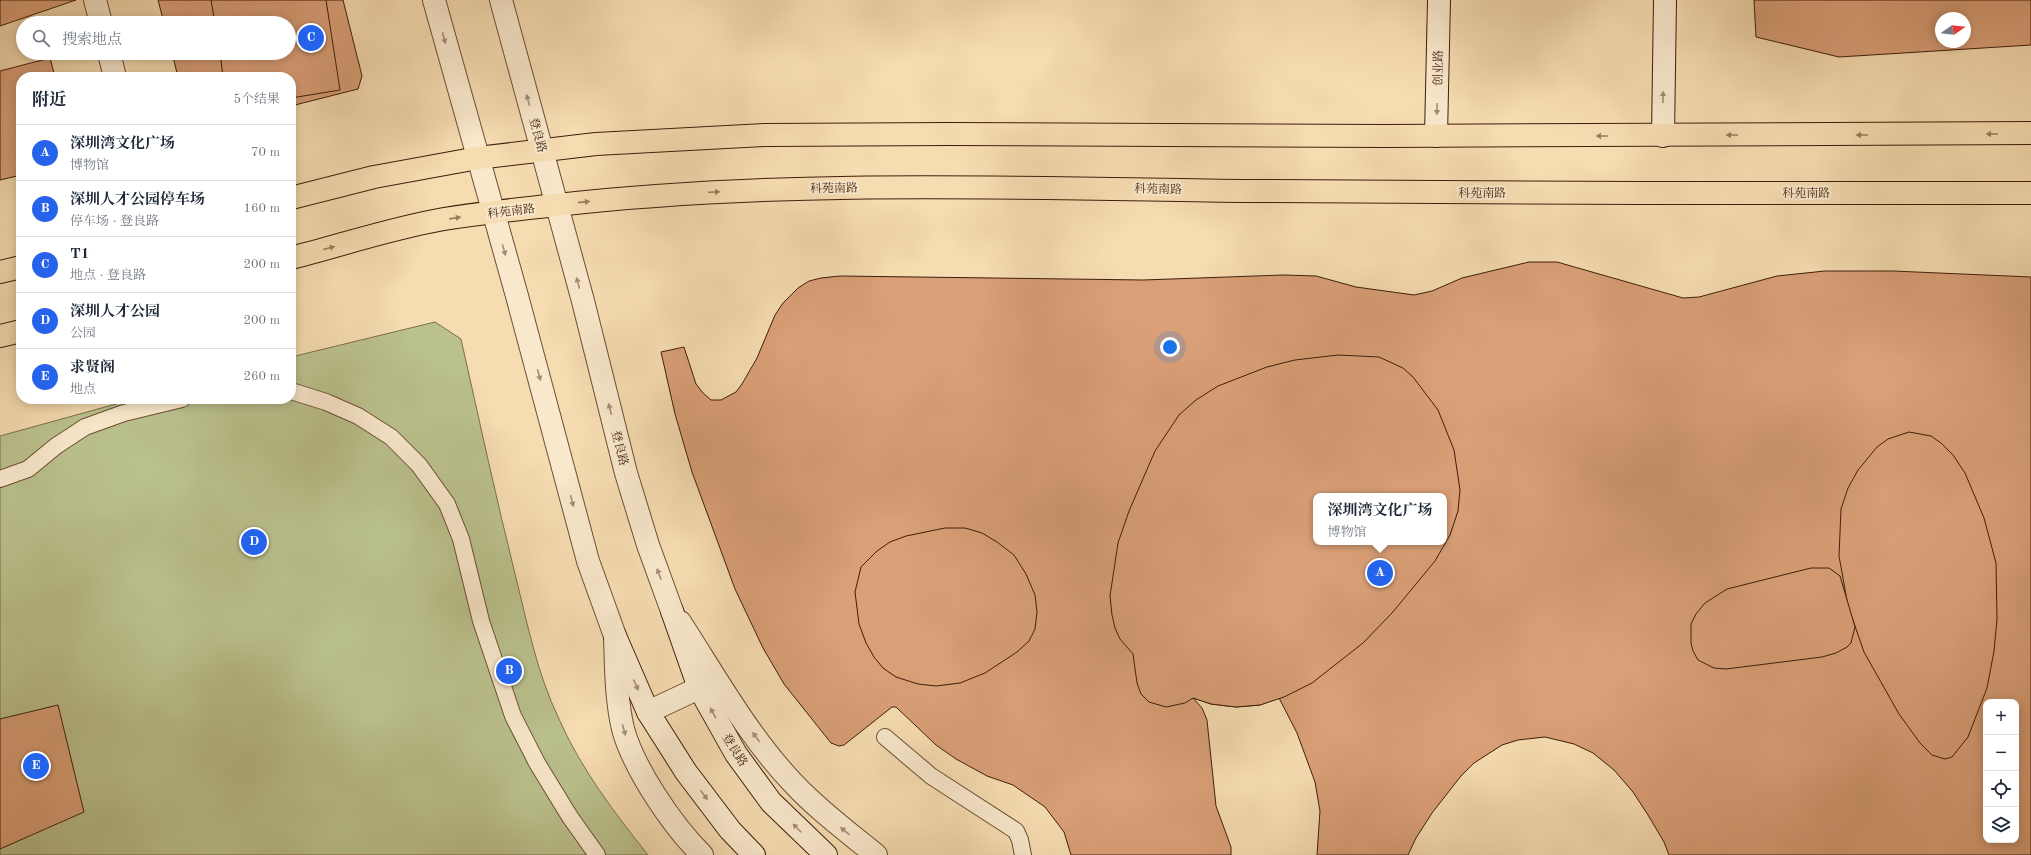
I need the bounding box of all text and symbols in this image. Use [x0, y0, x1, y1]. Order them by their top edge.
north arrow [1935, 12, 1971, 48]
search box [16, 16, 296, 60]
pin: C [298, 23, 324, 53]
icon: search [30, 27, 52, 49]
one-way arrow [441, 32, 447, 44]
text: 搜索地点 [62, 33, 122, 48]
street label: 创业路 [1431, 50, 1445, 86]
one-way arrow [1660, 90, 1666, 103]
text: 附近 [32, 92, 66, 109]
text: 5个结果 [233, 93, 280, 106]
one-way arrow [525, 94, 531, 106]
one-way arrow [1434, 103, 1440, 116]
street label: 登良路 [527, 116, 549, 154]
one-way arrow [1856, 131, 1868, 138]
one-way arrow [1985, 131, 1998, 137]
one-way arrow [1726, 132, 1738, 139]
one-way arrow [1595, 133, 1608, 139]
text: 深圳湾文化广场 [70, 137, 175, 152]
text: A [40, 146, 50, 159]
text: 70 m [251, 146, 280, 159]
text: 博物馆 [70, 159, 109, 172]
street label: 科苑南路 [810, 181, 858, 195]
street label: 科苑南路 [1134, 182, 1182, 196]
street label: 科苑南路 [1458, 186, 1506, 200]
street label: 科苑南路 [1782, 186, 1830, 200]
one-way arrow [708, 188, 720, 195]
text: 深圳人才公园停车场 [70, 193, 205, 208]
one-way arrow [578, 199, 590, 205]
street label: 科苑南路 [486, 201, 536, 221]
text: B [40, 202, 50, 215]
text: 160 m [243, 202, 280, 215]
text: 停车场 · 登良路 [70, 215, 159, 228]
one-way arrow [449, 215, 461, 221]
one-way arrow [501, 244, 507, 256]
one-way arrow [323, 245, 335, 251]
text: T1 [70, 247, 89, 262]
text: C [41, 258, 49, 271]
text: 200 m [243, 258, 280, 271]
text: 地点 · 登良路 [70, 269, 146, 282]
one-way arrow [575, 277, 581, 289]
text: 深圳人才公园 [70, 305, 160, 320]
text: D [40, 314, 50, 327]
text: 200 m [243, 314, 280, 327]
text: 公园 [70, 327, 96, 340]
your location [1160, 337, 1180, 357]
text: 求贤阁 [70, 361, 115, 376]
one-way arrow [536, 369, 542, 381]
text: E [41, 370, 49, 383]
text: 260 m [243, 370, 280, 383]
text: 地点 [70, 383, 96, 396]
one-way arrow [607, 403, 613, 415]
street label: 登良路 [609, 429, 631, 467]
popup [1313, 493, 1447, 545]
one-way arrow [569, 495, 575, 507]
text: 深圳湾文化广场 [1327, 504, 1433, 519]
text: 博物馆 [1327, 526, 1367, 539]
pin: D [241, 527, 267, 557]
pin: A [1367, 558, 1393, 588]
one-way arrow [655, 567, 661, 579]
pin: B [496, 656, 522, 686]
one-way arrow [633, 679, 639, 690]
map controls [1983, 699, 2019, 843]
button: + [1983, 699, 2019, 735]
one-way arrow [709, 707, 716, 719]
one-way arrow [621, 725, 627, 737]
street label: 登良路 [720, 731, 750, 769]
one-way arrow [752, 731, 760, 742]
button: − [1983, 735, 2019, 771]
pin: E [23, 751, 49, 781]
button: locate [1983, 771, 2019, 807]
one-way arrow [700, 790, 708, 800]
button: layers [1983, 807, 2019, 843]
one-way arrow [792, 823, 802, 833]
one-way arrow [840, 826, 851, 835]

